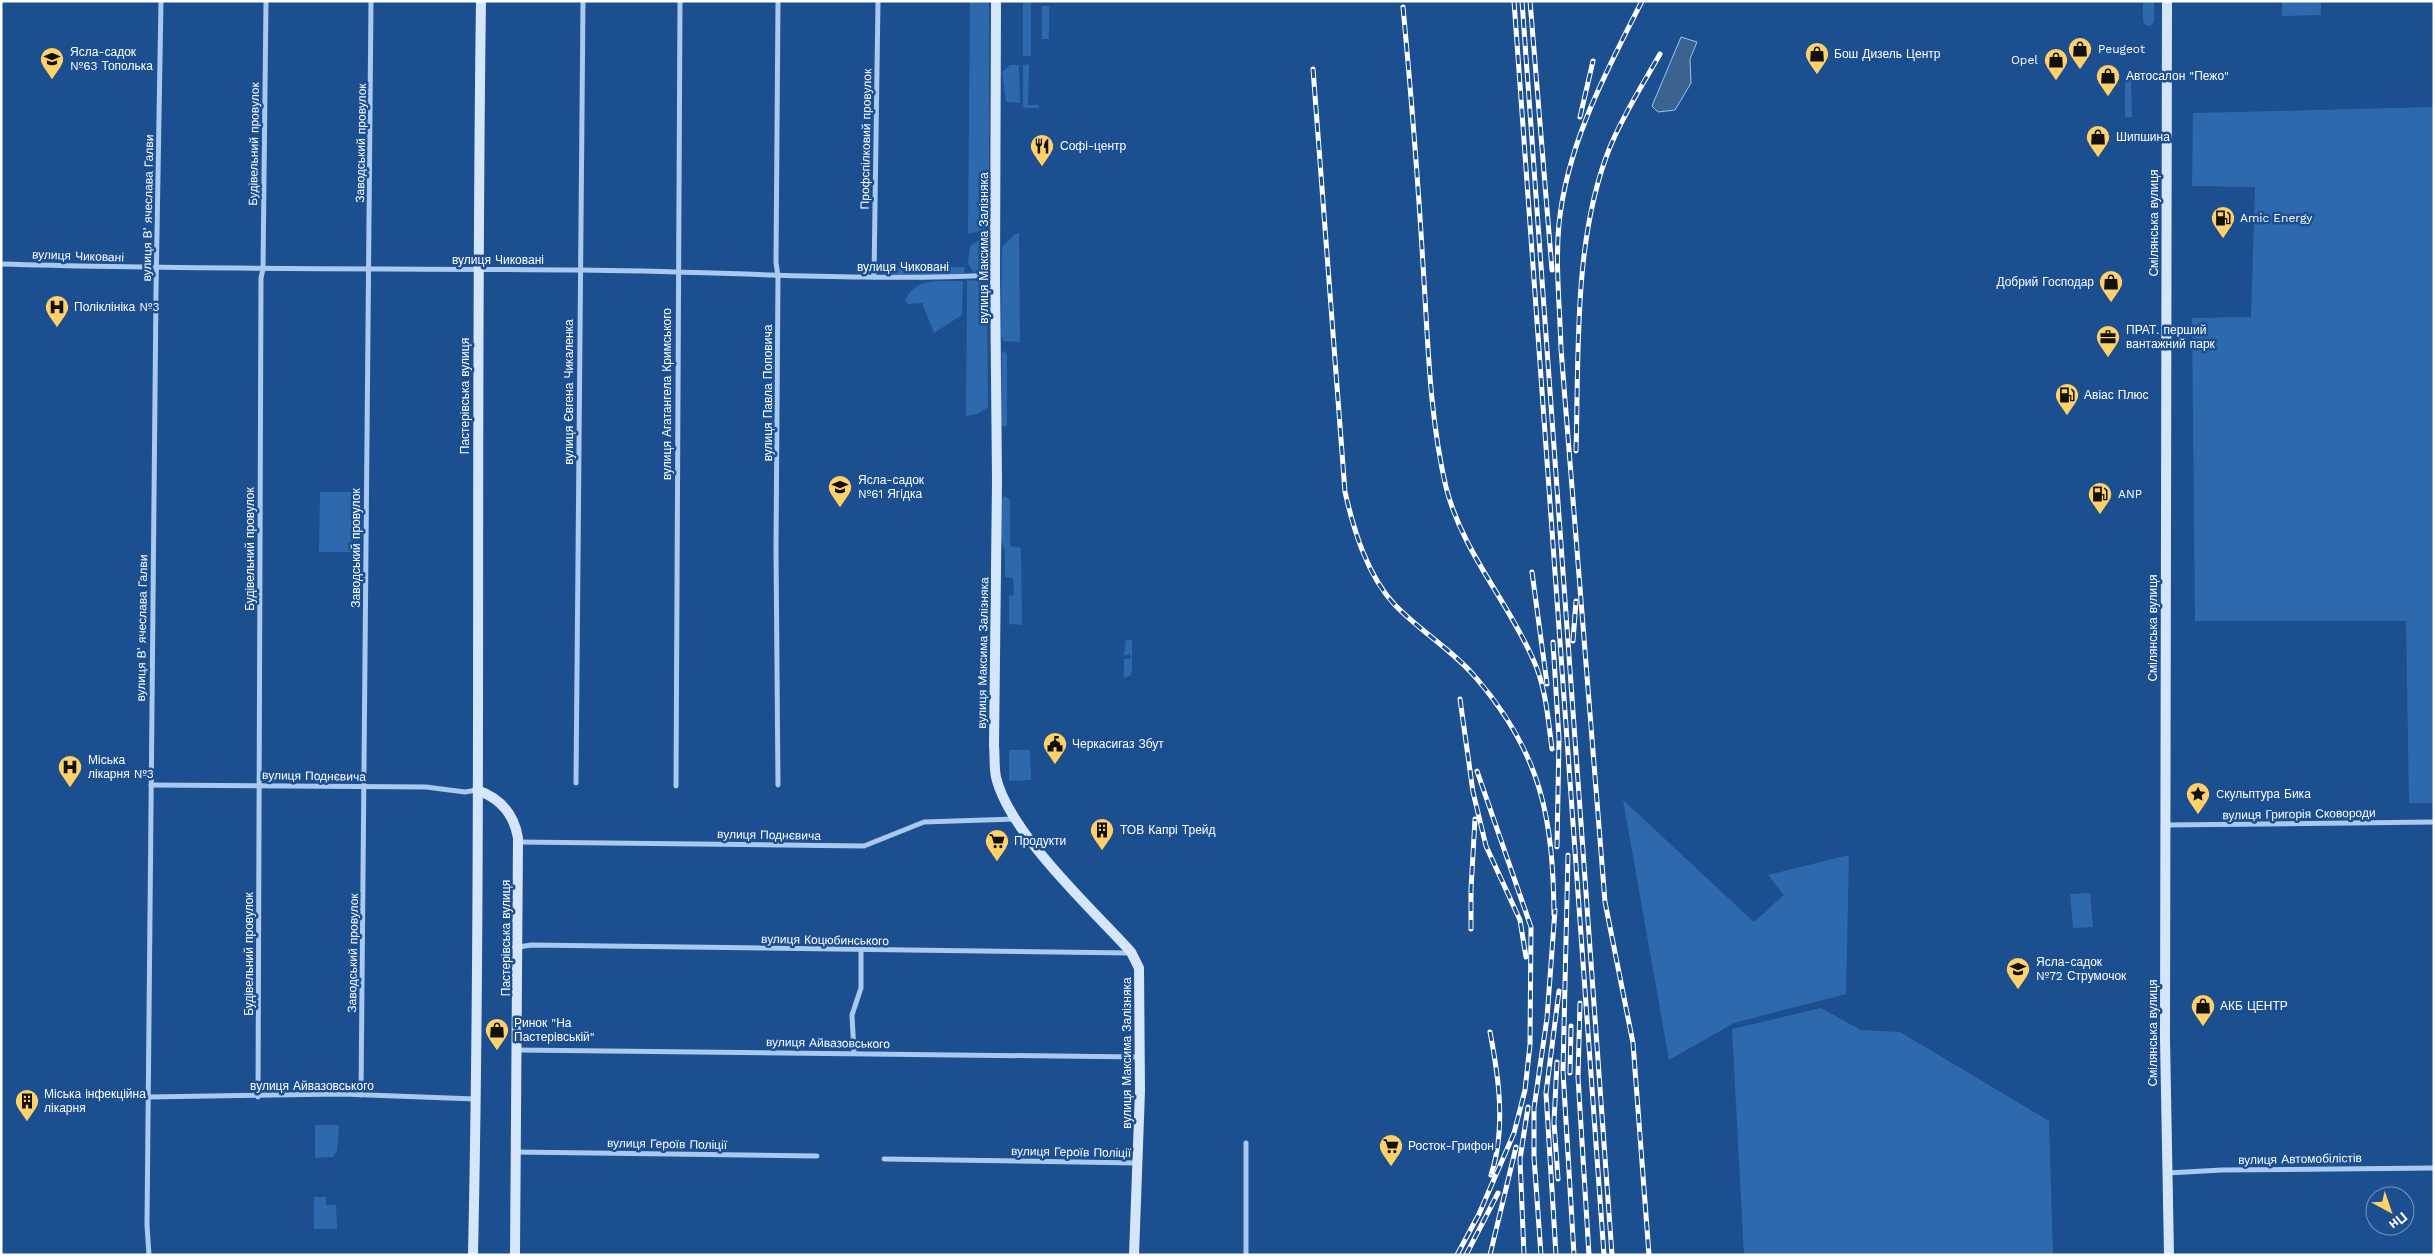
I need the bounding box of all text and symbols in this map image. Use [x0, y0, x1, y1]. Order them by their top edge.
shop icon: Peugeot [2067, 36, 2093, 70]
shop icon: Бош Дизель Центр [1804, 41, 1830, 75]
place label: Peugeot [2098, 42, 2145, 56]
place label: Ясла-садок №63 Тополька [70, 45, 153, 73]
school or university icon: Ясла-садок №63 Тополька [39, 46, 65, 80]
place label: Бош Дизель Центр [1834, 47, 1941, 61]
shop icon: Opel [2043, 47, 2069, 81]
place label: Opel [2011, 53, 2038, 67]
shop icon: Автосалон "Пежо" [2095, 63, 2121, 97]
street label: Профспілковий провулок [858, 68, 874, 209]
place label: Автосалон "Пежо" [2126, 69, 2229, 83]
street label: Будівельний провулок [246, 81, 262, 206]
street label: Заводський провулок [353, 82, 369, 203]
shop icon: Шипшина [2085, 124, 2111, 158]
place label: Шипшина [2116, 130, 2170, 144]
restaurant icon: Софі-центр [1029, 133, 1055, 167]
street label: вулиця Вʼячеслава Галви [140, 134, 156, 282]
place label: Софі-центр [1060, 139, 1127, 153]
street label: Смілянська вулиця [2147, 169, 2161, 277]
street label: вулиця Максима Залізняка [977, 172, 991, 324]
fuel station icon: Amic Energy [2210, 205, 2236, 239]
place label: Amic Energy [2240, 211, 2313, 225]
street label: вулиця Чиковані [32, 247, 124, 265]
street label: вулиця Чиковані [452, 253, 544, 267]
street label: вулиця Чиковані [857, 260, 949, 274]
shop icon: Добрий Господар [2098, 269, 2124, 303]
place label: Добрий Господар [1996, 275, 2094, 289]
hospital icon: Поліклініка №3 [44, 294, 70, 328]
place label: Поліклініка №3 [74, 300, 159, 314]
street label: вулиця Агатангела Кримського [660, 308, 674, 480]
street label: вулиця Євгена Чикаленка [562, 319, 576, 465]
place label: ПРАТ. перший вантажний парк [2126, 323, 2216, 351]
street label: вулиця Павла Поповича [761, 324, 775, 461]
office icon: ПРАТ. перший вантажний парк [2095, 324, 2121, 358]
street label: Пастерівська вулиця [458, 338, 472, 454]
fuel station icon: Авіас Плюс [2054, 382, 2080, 416]
place label: Авіас Плюс [2084, 388, 2148, 402]
place label: Ясла-садок №61 Ягідка [858, 473, 925, 501]
school or university icon: Ясла-садок №61 Ягідка [827, 474, 853, 508]
fuel station icon: ANP [2087, 481, 2113, 515]
street label: Будівельний провулок [243, 486, 257, 611]
place label: ANP [2118, 487, 2142, 501]
street label: Заводський провулок [349, 488, 363, 608]
street label: вулиця Вʼячеслава Галви [134, 554, 150, 702]
street label: Смілянська вулиця [2146, 574, 2160, 682]
street label: вулиця Максима Залізняка [975, 577, 991, 729]
public building icon: Черкасигаз Збут [1042, 731, 1068, 765]
place label: Черкасигаз Збут [1072, 737, 1164, 751]
place label: Міська лікарня №3 [88, 753, 154, 781]
hospital icon: Міська лікарня №3 [57, 754, 83, 788]
street label: вулиця Поднєвича [262, 768, 366, 784]
place icon: Cкульптура Бика [2185, 781, 2211, 815]
place label: Cкульптура Бика [2216, 787, 2311, 801]
street label: вулиця Григорія Сковороди [2222, 806, 2376, 822]
building icon: ТОВ Капрі Трейд [1089, 817, 1115, 851]
place label: ТОВ Капрі Трейд [1120, 823, 1216, 837]
street label: вулиця Поднєвича [717, 827, 821, 843]
supermarket icon: Продукти [984, 828, 1010, 862]
place label: Продукти [1014, 834, 1066, 848]
street label: Пастерівська вулиця [499, 880, 513, 996]
street label: Будівельний провулок [242, 891, 256, 1016]
street label: Заводський провулок [345, 892, 361, 1013]
street label: вулиця Коцюбинського [761, 932, 889, 948]
place label: Ясла-садок №72 Струмочок [2036, 955, 2127, 983]
school or university icon: Ясла-садок №72 Струмочок [2005, 956, 2031, 990]
street label: вулиця Максима Залізняка [1120, 977, 1134, 1129]
street label: Смілянська вулиця [2146, 979, 2160, 1087]
shop icon: АКБ ЦЕНТР [2190, 993, 2216, 1027]
place label: АКБ ЦЕНТР [2220, 999, 2288, 1013]
place label: Ринок "На Пастерівській" [514, 1016, 595, 1044]
shop icon: Ринок "На Пастерівській" [484, 1017, 510, 1051]
street label: вулиця Айвазовського [766, 1035, 890, 1051]
street label: вулиця Айвазовського [250, 1079, 374, 1093]
place label: Міська інфекційна лікарня [44, 1087, 146, 1115]
building icon: Міська інфекційна лікарня [14, 1088, 40, 1122]
supermarket icon: Росток-Грифон [1378, 1133, 1404, 1167]
street label: вулиця Героїв Поліції [607, 1136, 728, 1152]
place label: Росток-Грифон [1408, 1139, 1494, 1153]
street label: вулиця Героїв Поліції [1011, 1144, 1132, 1160]
street label: вулиця Автомобілістів [2238, 1151, 2362, 1167]
north arrow [2365, 1186, 2415, 1236]
text: Пн [2386, 1209, 2411, 1233]

